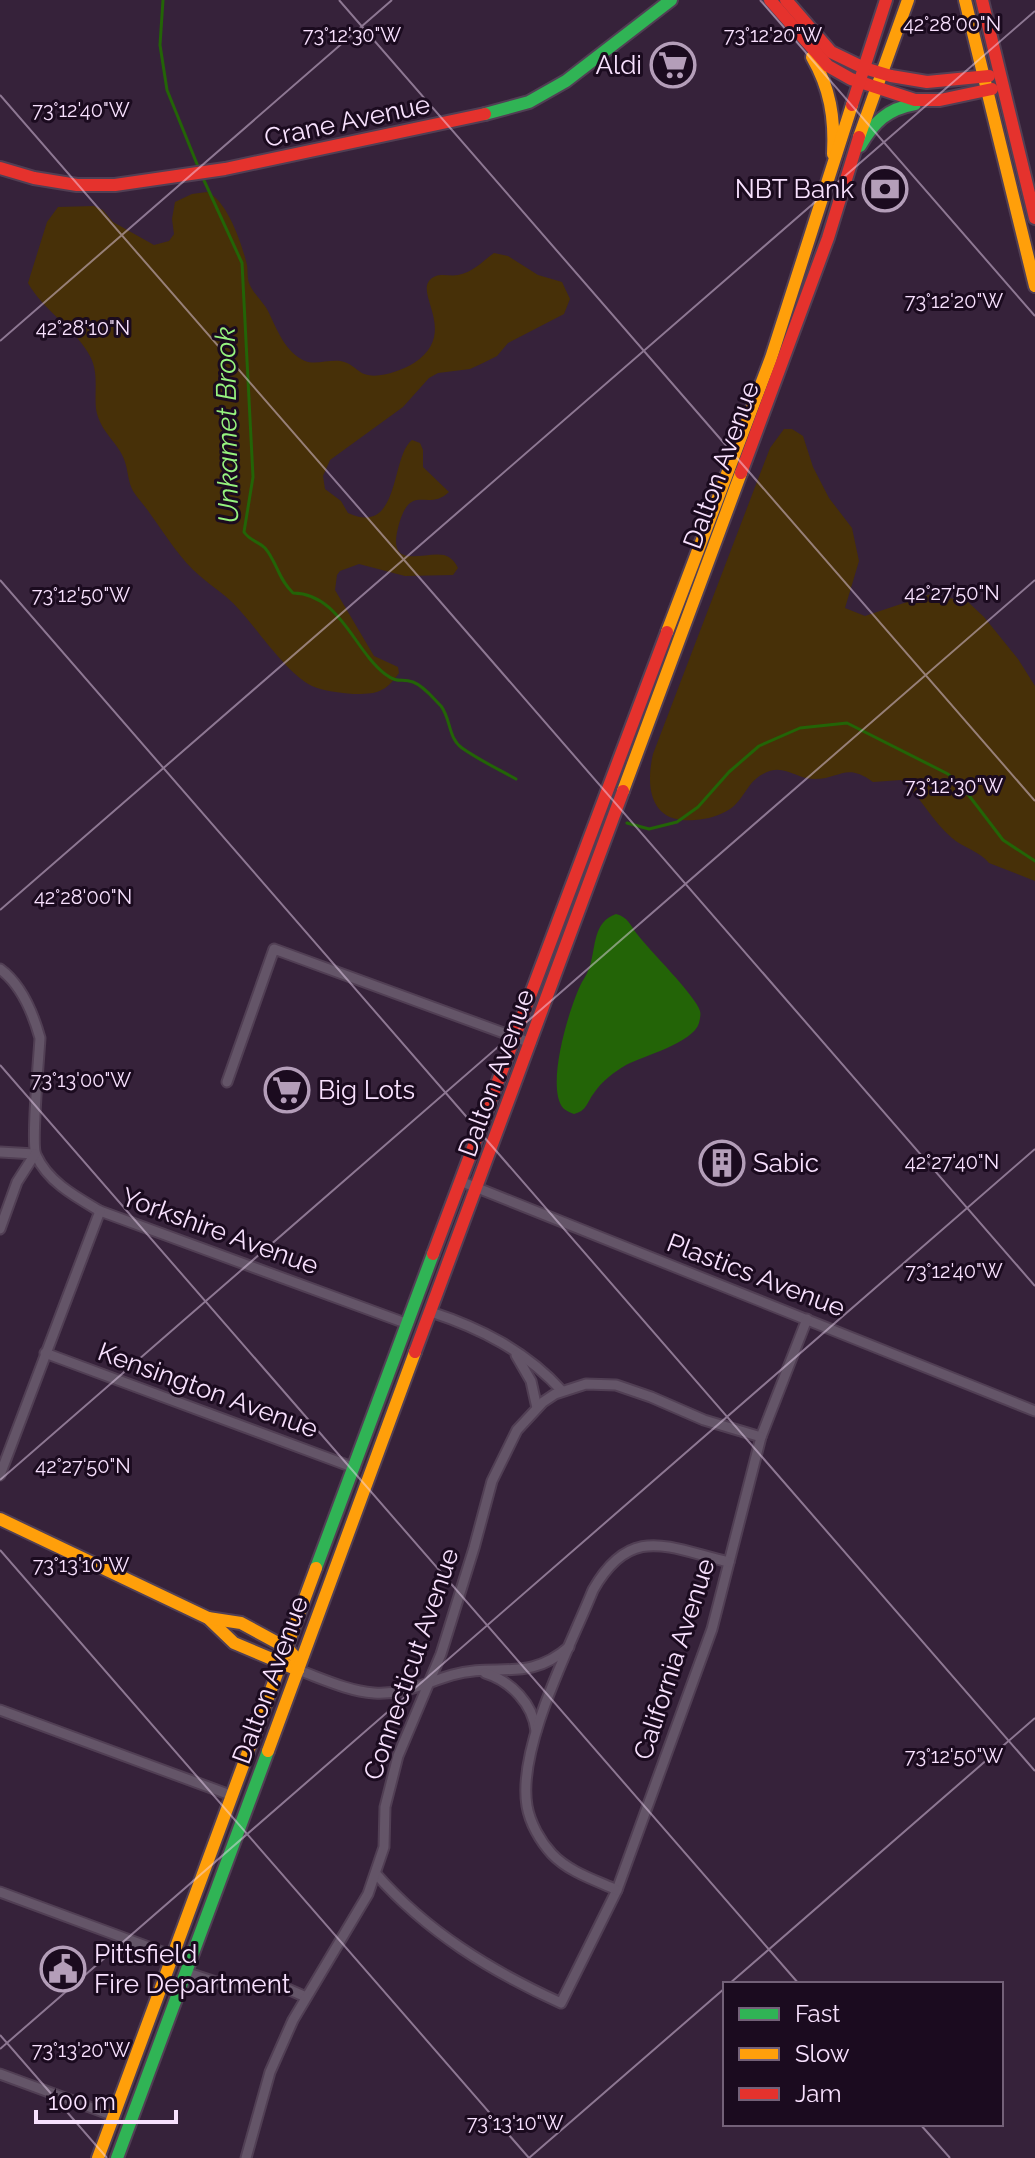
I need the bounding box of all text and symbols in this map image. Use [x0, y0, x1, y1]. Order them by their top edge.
text: 42°28'00"N [903, 12, 1001, 36]
text: 73°12'30"W [303, 23, 401, 47]
text: 73°12'20"W [724, 23, 822, 47]
supermarket icon: Aldi [649, 41, 697, 89]
place label: Aldi [596, 50, 642, 80]
street label: Crane Avenue [261, 89, 433, 153]
text: 73°12'40"W [32, 98, 130, 122]
bank icon: NBT Bank [861, 165, 909, 213]
place label: NBT Bank [735, 174, 854, 204]
text: 73°12'20"W [905, 289, 1003, 313]
text: 42°28'10"N [36, 316, 130, 340]
water label: Unkamet Brook [209, 326, 245, 524]
street label: Dalton Avenue [677, 377, 765, 553]
text: 42°27'50"N [904, 581, 1000, 605]
text: 73°12'50"W [32, 583, 130, 607]
text: 73°12'30"W [905, 774, 1003, 798]
text: 42°28'00"N [34, 885, 132, 909]
street label: Dalton Avenue [452, 985, 540, 1161]
supermarket icon: Big Lots [263, 1066, 311, 1114]
text: 73°13'00"W [31, 1068, 131, 1092]
place label: Big Lots [318, 1075, 415, 1105]
building icon: Sabic [698, 1139, 746, 1187]
place label: Sabic [753, 1148, 819, 1178]
text: 42°27'40"N [905, 1150, 999, 1174]
street label: Yorkshire Avenue [117, 1181, 323, 1281]
street label: Plastics Avenue [663, 1227, 849, 1323]
text: 73°12'40"W [905, 1259, 1003, 1283]
street label: Kensington Avenue [94, 1336, 322, 1444]
text: 42°27'50"N [35, 1454, 131, 1478]
street label: Connecticut Avenue [357, 1544, 465, 1784]
text: 73°13'10"W [33, 1553, 129, 1577]
street label: California Avenue [627, 1555, 721, 1763]
street label: Dalton Avenue [226, 1592, 314, 1768]
text: 73°12'50"W [905, 1744, 1003, 1768]
place label: Pittsfield Fire Department [94, 1939, 291, 1999]
public building icon: Pittsfield Fire Department [39, 1945, 87, 1993]
legend [723, 1982, 1003, 2126]
text: Fast [795, 1999, 840, 2028]
text: 73°13'20"W [32, 2038, 130, 2062]
text: Slow [795, 2039, 850, 2068]
scale bar [36, 2074, 176, 2124]
text: Jam [795, 2079, 841, 2108]
text: 100 m [48, 2087, 116, 2116]
text: 73°13'10"W [467, 2111, 563, 2135]

